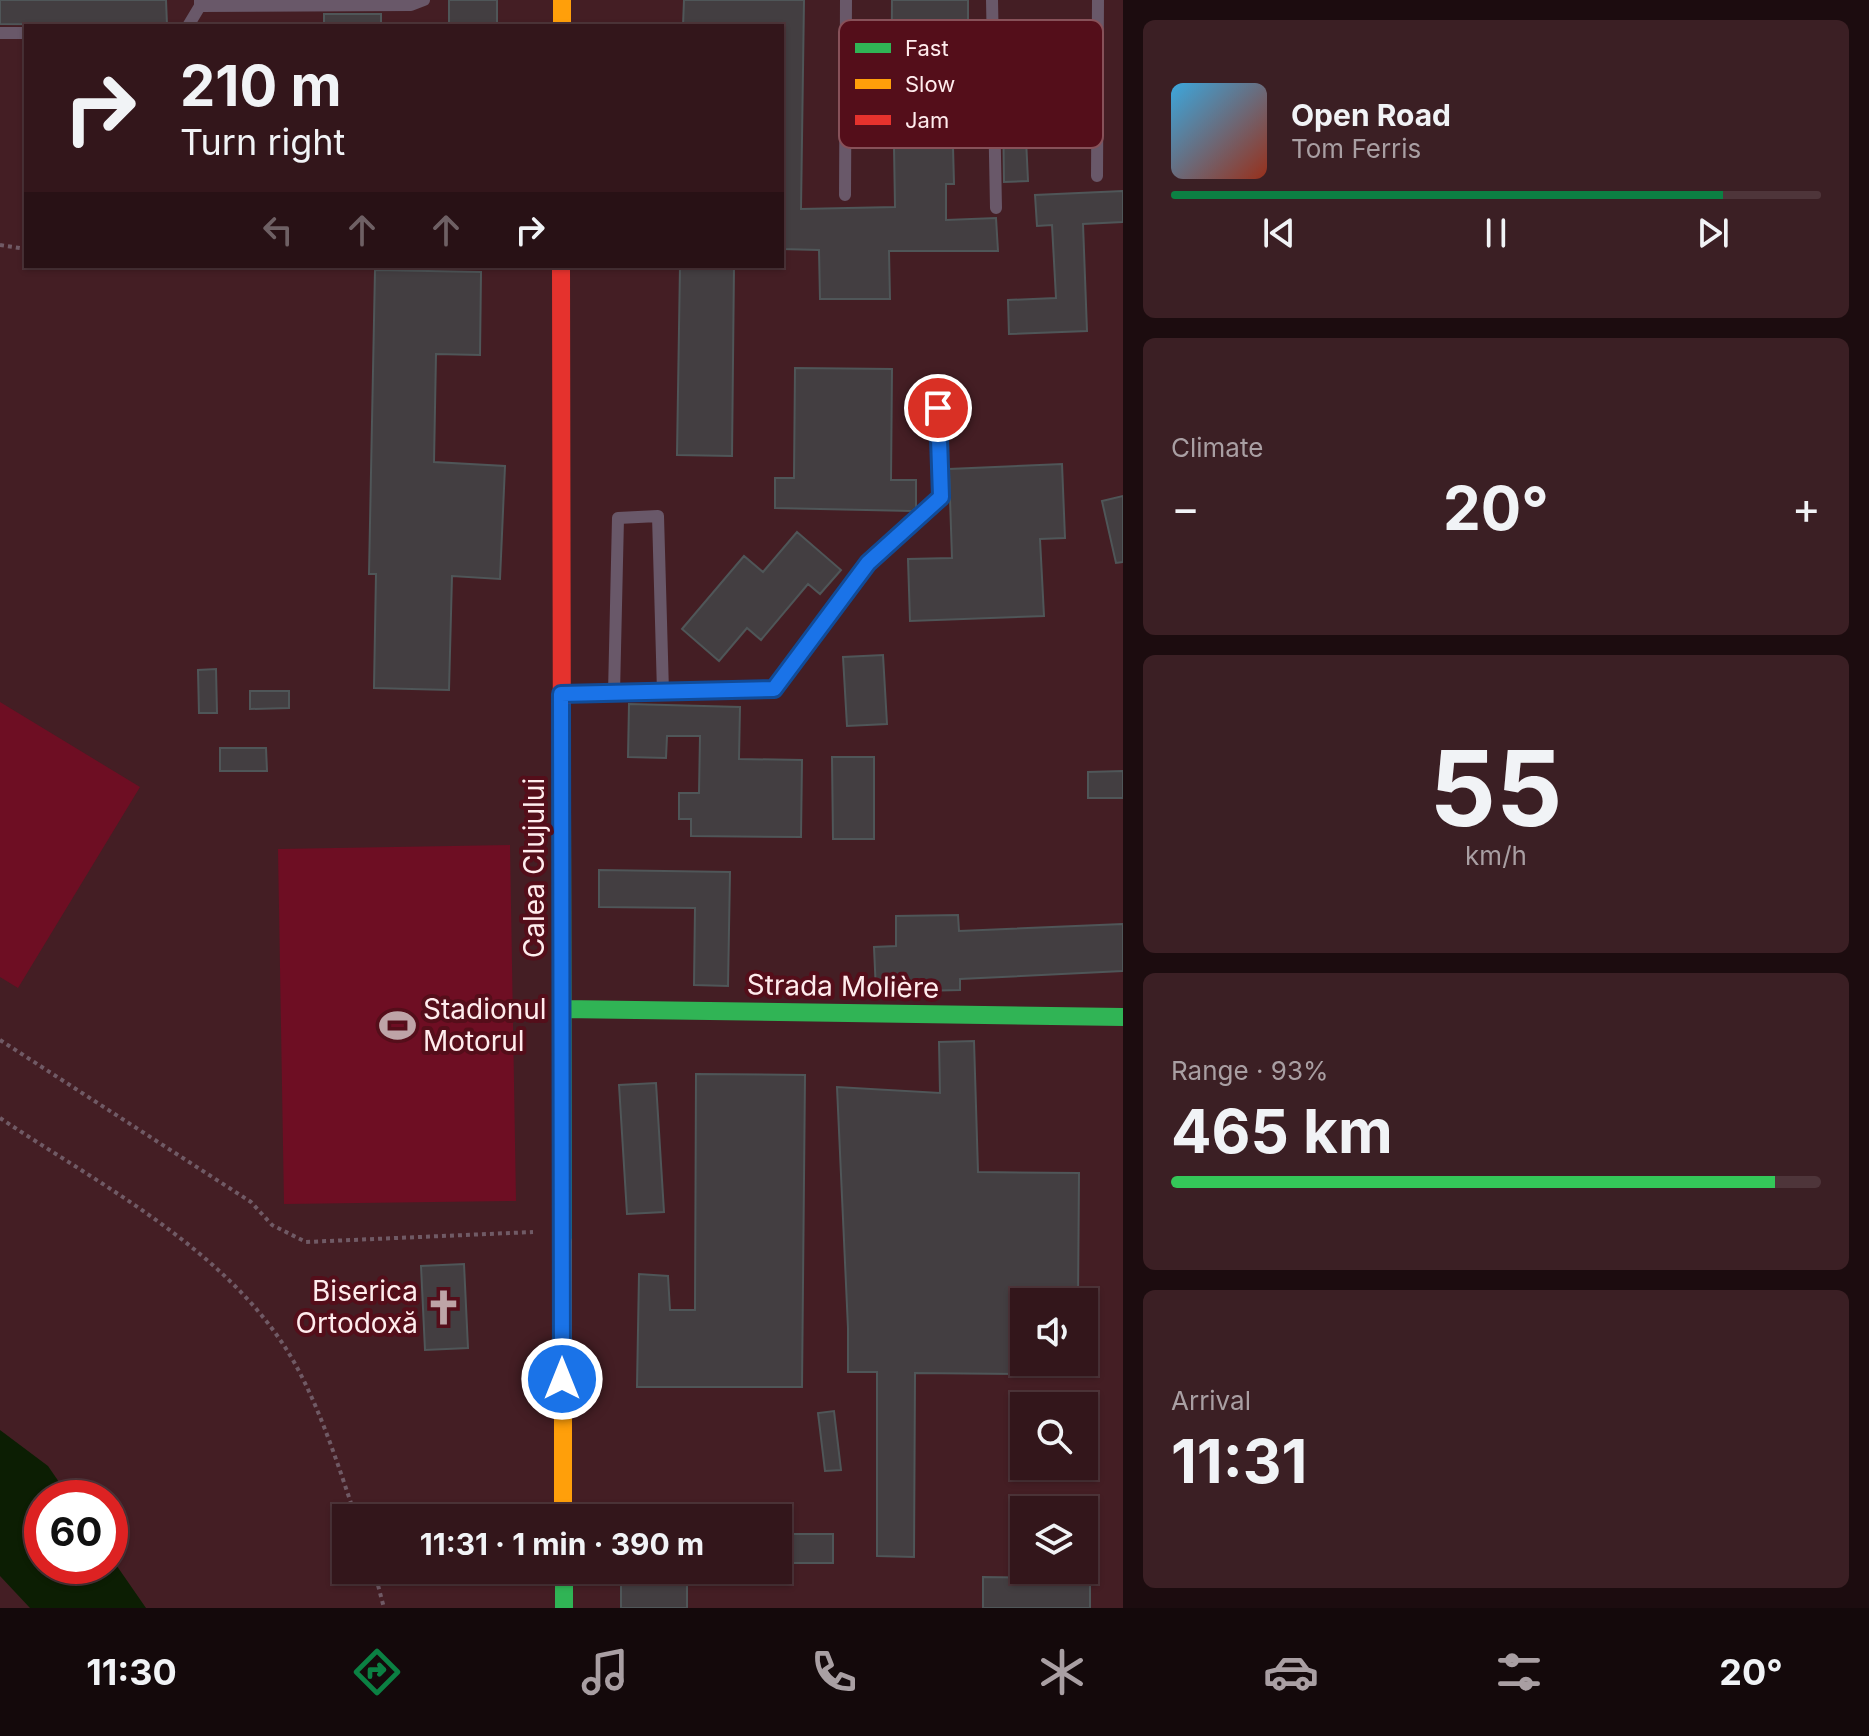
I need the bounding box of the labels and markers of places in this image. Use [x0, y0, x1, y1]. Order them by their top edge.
pin [904, 374, 972, 442]
place label: Stadionul Motorul [423, 992, 547, 1058]
sports icon: Stadionul Motorul [378, 1006, 416, 1044]
place label: Biserica Ortodoxă [296, 1274, 418, 1340]
church icon: Biserica Ortodoxă [425, 1288, 463, 1326]

